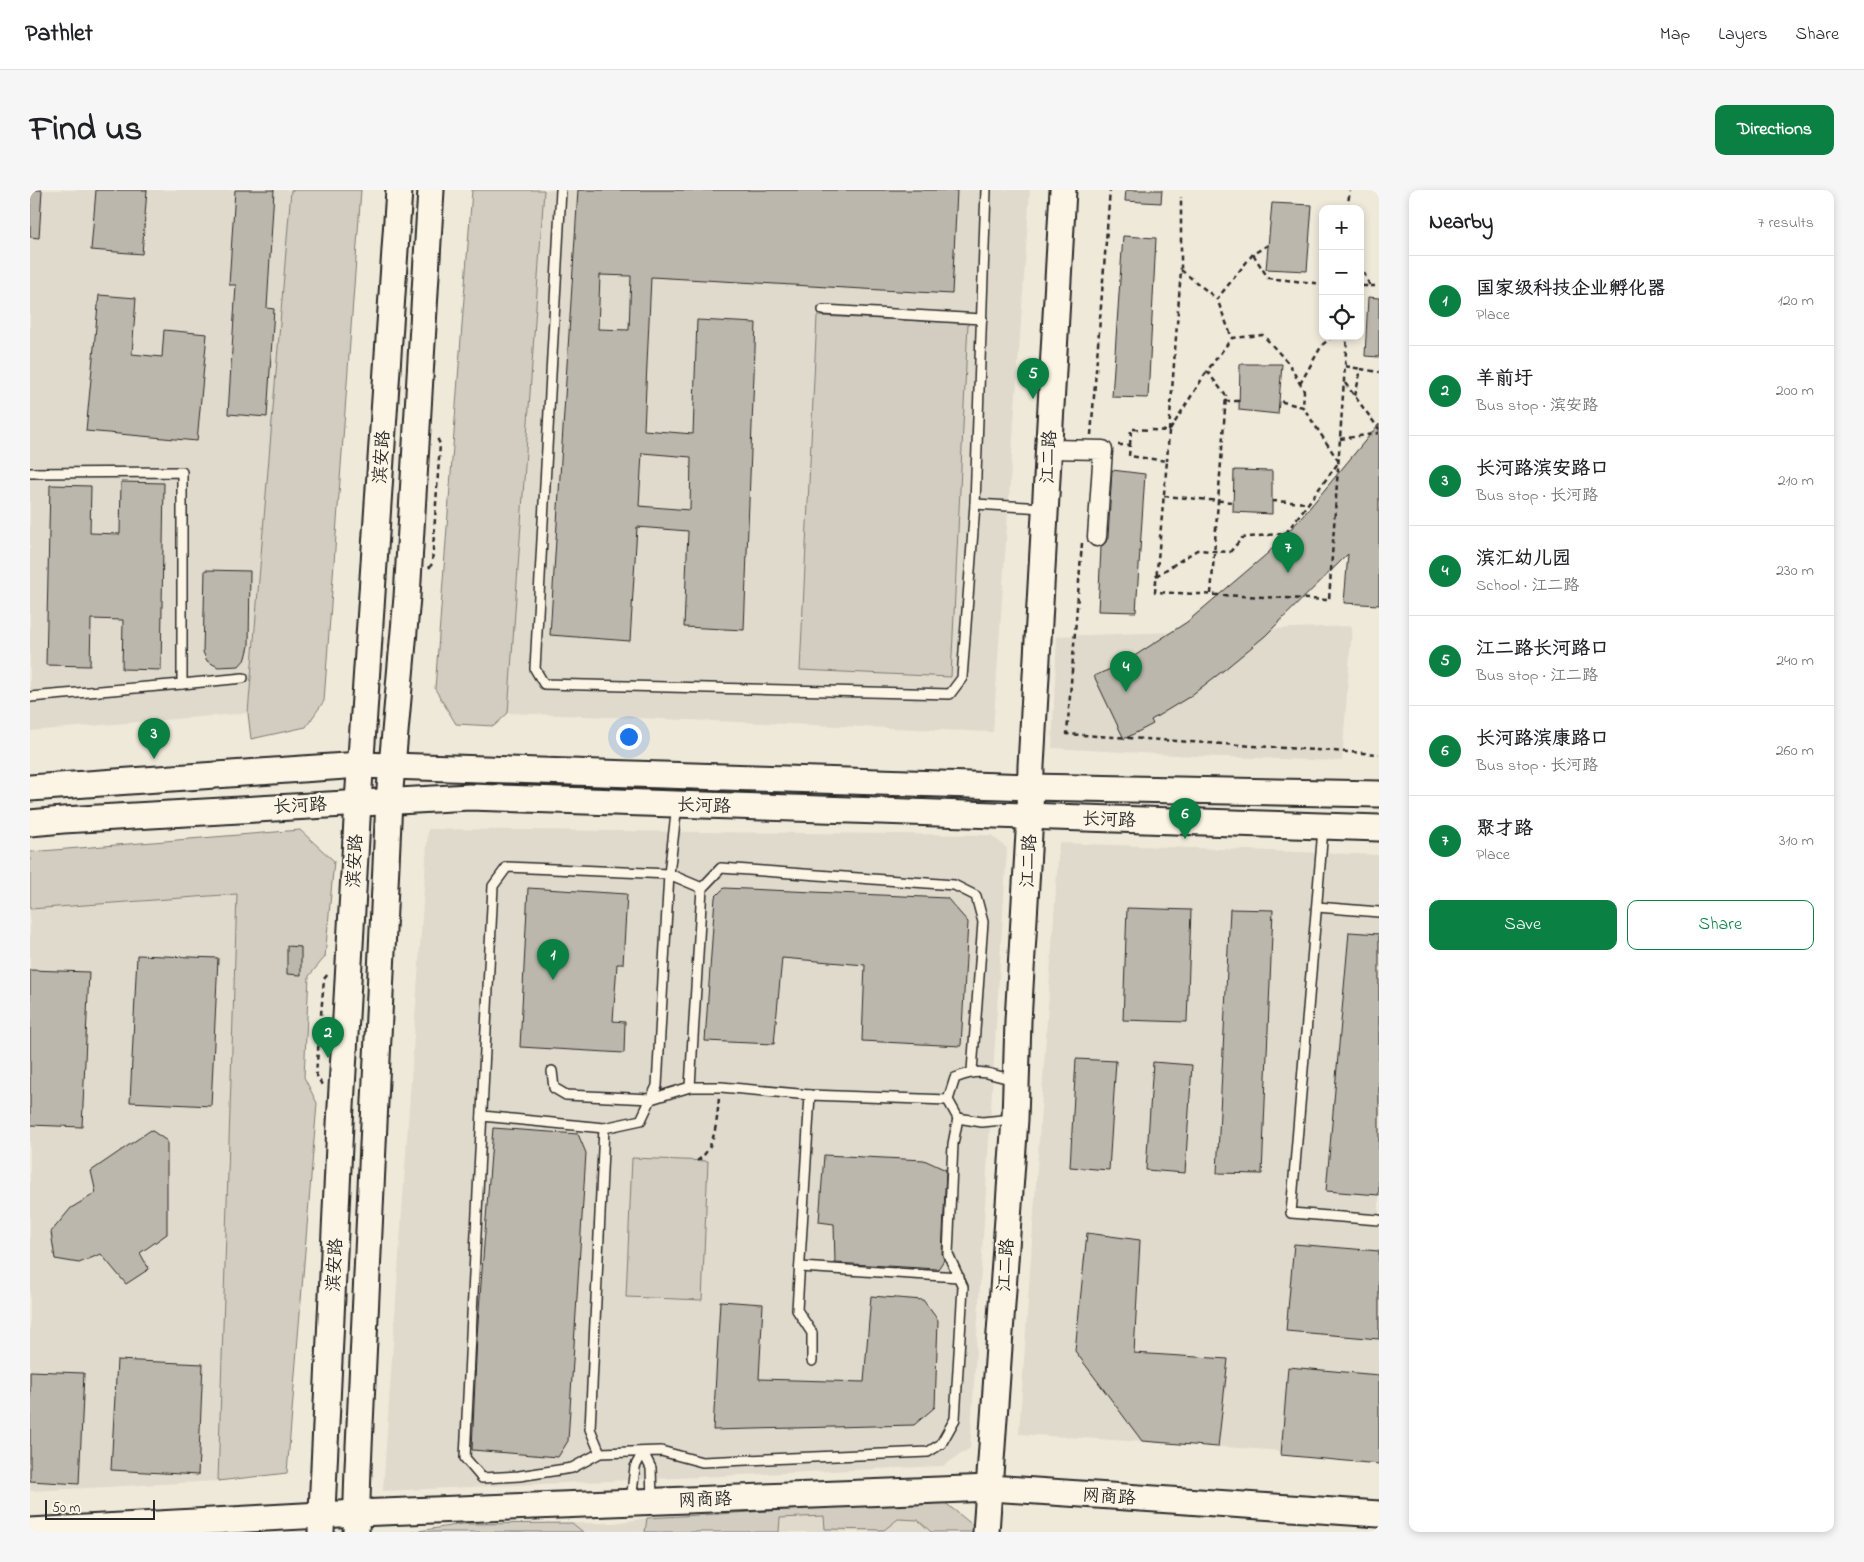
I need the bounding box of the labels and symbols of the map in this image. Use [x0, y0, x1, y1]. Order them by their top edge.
pin: 5 [1017, 358, 1049, 399]
street label: 滨安路 [368, 429, 398, 485]
street label: 江二路 [1036, 429, 1064, 485]
pin: 7 [1272, 532, 1304, 573]
pin: 4 [1110, 651, 1142, 692]
pin: 3 [138, 718, 170, 759]
your location [616, 724, 642, 750]
street label: 长河路 [272, 793, 328, 821]
street label: 长河路 [676, 793, 731, 821]
pin: 6 [1169, 798, 1201, 839]
street label: 长河路 [1081, 807, 1136, 835]
street label: 滨安路 [342, 833, 370, 889]
street label: 江二路 [1016, 833, 1044, 889]
pin: 1 [537, 939, 569, 980]
pin: 2 [312, 1017, 344, 1058]
street label: 滨安路 [322, 1237, 350, 1293]
street label: 江二路 [992, 1237, 1022, 1293]
street label: 网商路 [1081, 1483, 1137, 1513]
street label: 网商路 [678, 1487, 733, 1515]
scale bar [45, 1497, 155, 1520]

